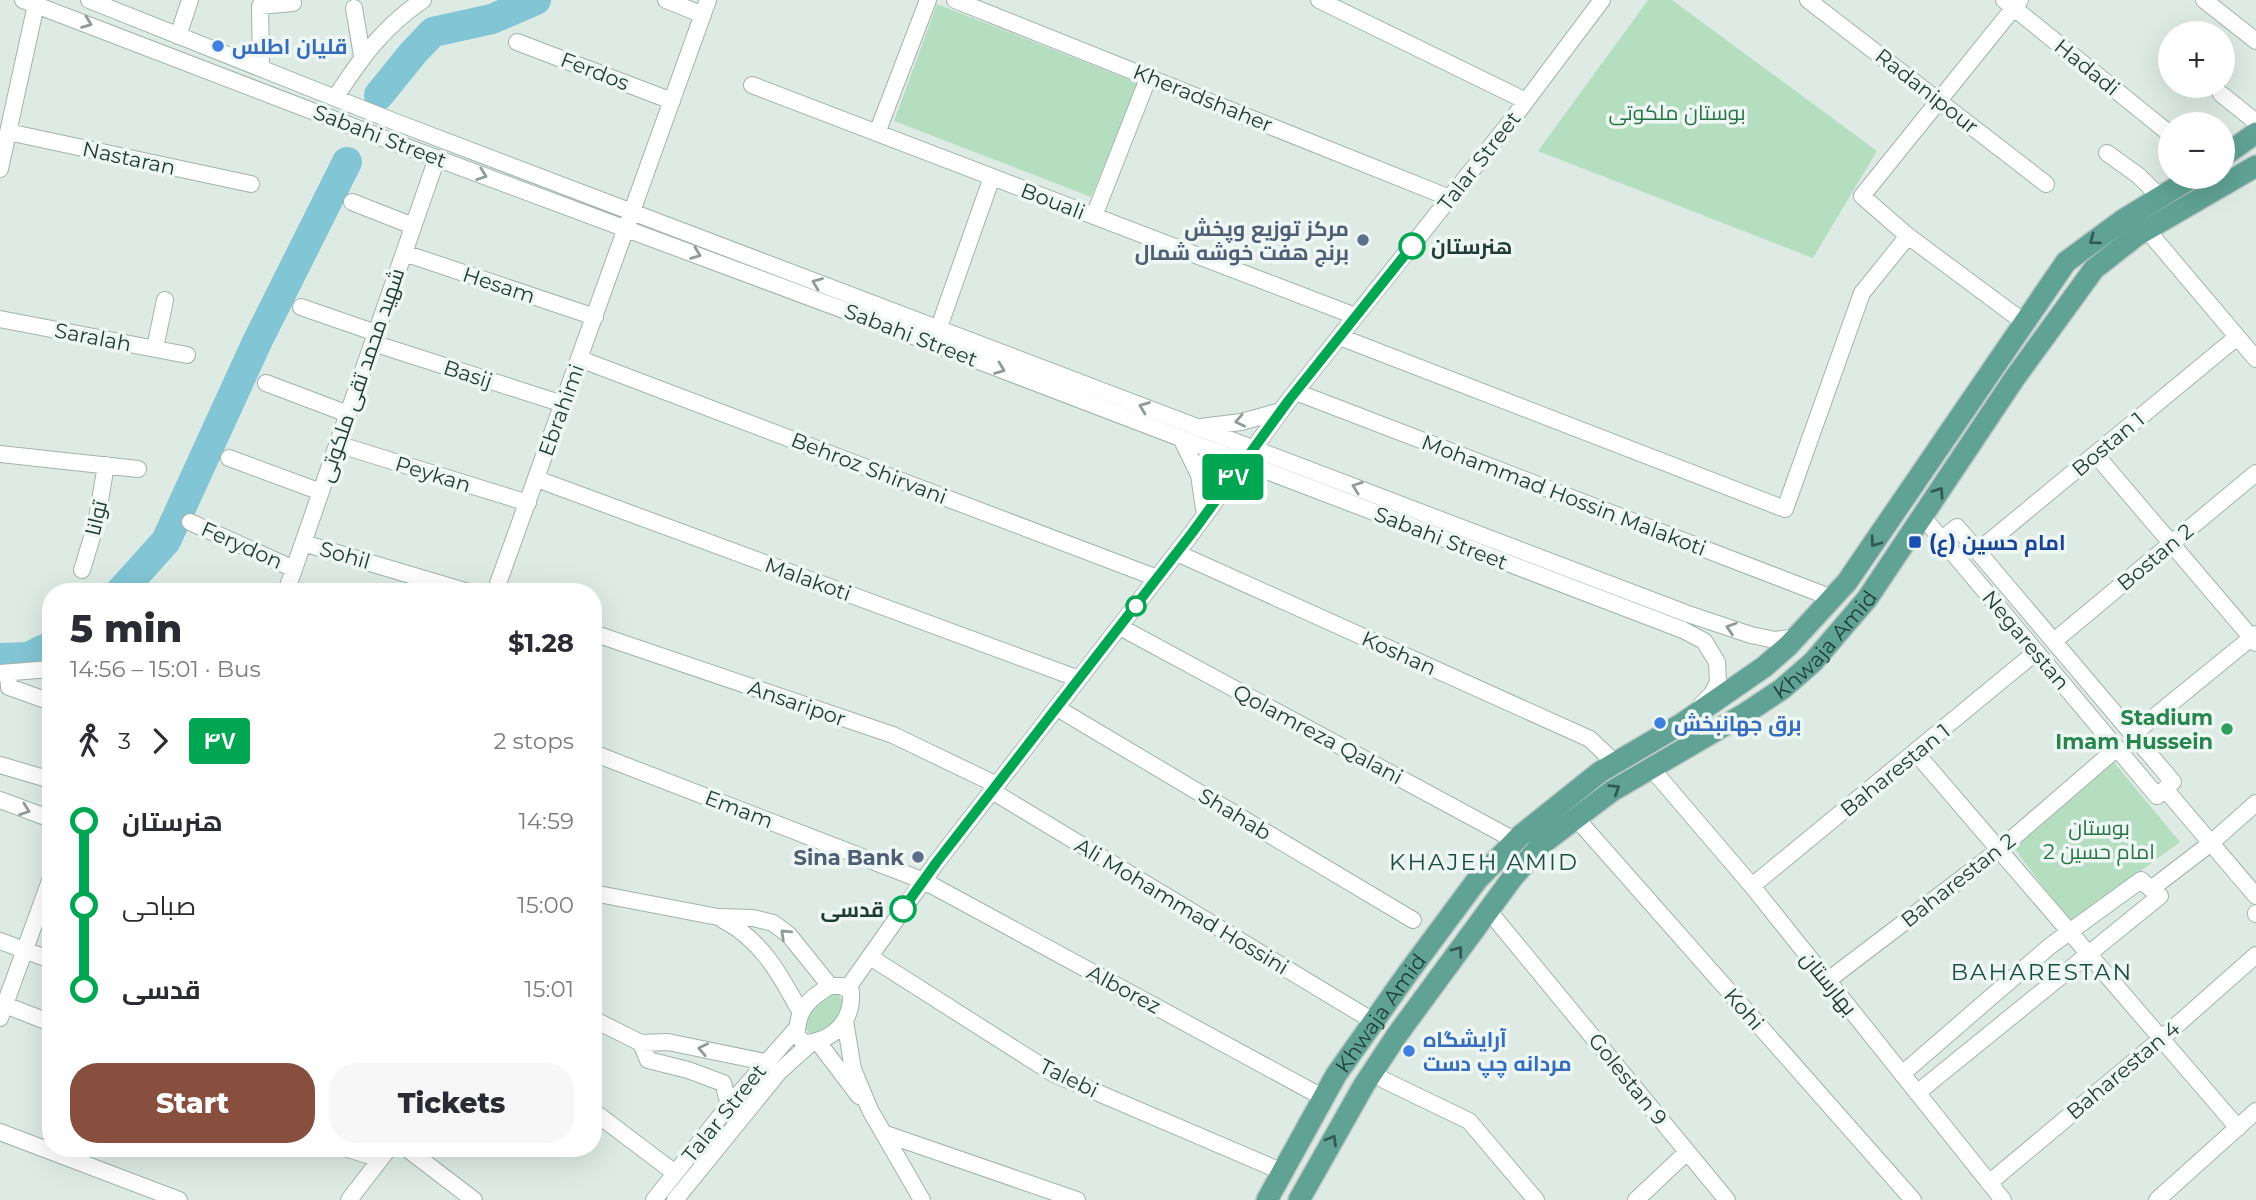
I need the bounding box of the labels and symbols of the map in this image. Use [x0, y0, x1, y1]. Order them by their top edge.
one-way arrow [81, 15, 93, 29]
street label: Hadadi [2050, 33, 2124, 101]
place label: قلیان اطلس [232, 34, 347, 59]
marker: قلیان اطلس [210, 38, 226, 54]
street label: Radanipour [1870, 43, 1984, 139]
street label: Ferdos [557, 47, 633, 95]
street label: Kheradshaher [1130, 59, 1276, 137]
street label: Sabahi Street [310, 99, 450, 173]
park label: بوستان ملکوتی [1608, 100, 1746, 126]
street label: Talar Street [1432, 106, 1526, 216]
street label: Nastaran [80, 136, 178, 180]
one-way arrow [476, 167, 488, 181]
street label: Bouali [1017, 177, 1089, 225]
place label: مرکز توزیع وپخش برنج هفت خوشه شمال [1135, 216, 1349, 267]
marker: مرکز توزیع وپخش برنج هفت خوشه شمال [1355, 232, 1371, 248]
one-way arrow [2090, 232, 2102, 244]
marker: هنرستان [1399, 233, 1425, 259]
place label: هنرستان [1431, 234, 1512, 259]
one-way arrow [689, 246, 701, 260]
street label: Hesam [460, 262, 538, 308]
street label: شهید محمد تقی ملکوتی [313, 265, 410, 485]
one-way arrow [812, 277, 824, 291]
street label: Sabahi Street [841, 298, 981, 372]
street label: Saralah [53, 317, 133, 357]
street label: Basij [440, 354, 496, 394]
street label: Ebrahimi [533, 361, 589, 459]
one-way arrow [994, 361, 1006, 375]
one-way arrow [1139, 402, 1151, 416]
street label: Bostan 1 [2067, 406, 2149, 482]
one-way arrow [1234, 412, 1246, 427]
street label: Behroz Shirvani [788, 427, 950, 509]
street label: Mohammad Hossin Malakoti [1418, 429, 1710, 561]
street label: Peykan [392, 451, 474, 497]
line badge: ۴۷ [1202, 454, 1264, 500]
one-way arrow [1352, 481, 1364, 495]
one-way arrow [1931, 486, 1944, 499]
street label: توانا [80, 498, 112, 538]
street label: Sabahi Street [1371, 501, 1511, 575]
street label: Ferydon [197, 516, 287, 574]
street label: Bostan 2 [2112, 518, 2198, 596]
place label: امام حسین (ع) [1929, 530, 2066, 557]
one-way arrow [1871, 534, 1883, 547]
marker: امام حسین (ع) [1907, 534, 1923, 550]
street label: Sohil [317, 536, 373, 574]
street label: Malakoti [761, 552, 855, 606]
street label: Khwaja Amid [1768, 585, 1882, 704]
street label: Negarestan [1977, 585, 2075, 695]
unlabelled marker [1126, 596, 1146, 616]
one-way arrow [1725, 622, 1737, 636]
street label: Koshan [1358, 626, 1440, 680]
street label: Ansaripor [745, 675, 849, 731]
street label: Qolamreza Qalani [1229, 679, 1407, 789]
place label: Stadium Imam Hussein [2055, 705, 2213, 754]
place label: برق جهانبخش [1674, 711, 1802, 737]
marker: برق جهانبخش [1652, 715, 1668, 731]
street label: Baharestan 1 [1835, 718, 1955, 822]
marker: Stadium Imam Hussein [2219, 721, 2235, 737]
street label: Shahab [1194, 783, 1276, 845]
street label: Emam [701, 785, 777, 833]
one-way arrow [1608, 785, 1621, 798]
one-way arrow [19, 801, 31, 815]
park label: بوستان امام حسین 2 [2043, 815, 2155, 866]
street label: Baharestan 2 [1896, 828, 2020, 932]
street label: Ali Mohammad Hossini [1071, 832, 1293, 980]
place label: Sina Bank [794, 845, 904, 870]
district label: KHAJEH AMID [1389, 848, 1579, 876]
marker: Sina Bank [910, 849, 926, 865]
marker: قدسی [890, 896, 916, 922]
place label: قدسی [820, 897, 884, 922]
one-way arrow [781, 930, 794, 943]
one-way arrow [1449, 946, 1462, 958]
street label: بهارستان [1795, 946, 1862, 1021]
street label: Khwaja Amid [1329, 948, 1431, 1077]
district label: BAHARESTAN [1951, 958, 2133, 986]
street label: Alborez [1083, 959, 1165, 1019]
street label: Kohi [1719, 983, 1769, 1035]
street label: Baharestan 4 [2061, 1015, 2185, 1125]
place label: آرایشگاه مردانه چپ دست [1423, 1027, 1572, 1079]
street label: Golestan 9 [1583, 1028, 1673, 1130]
one-way arrow [697, 1043, 709, 1058]
marker: آرایشگاه مردانه چپ دست [1401, 1043, 1417, 1059]
street label: Talebi [1036, 1053, 1102, 1103]
street label: Talar Street [677, 1059, 771, 1167]
one-way arrow [1324, 1135, 1337, 1147]

